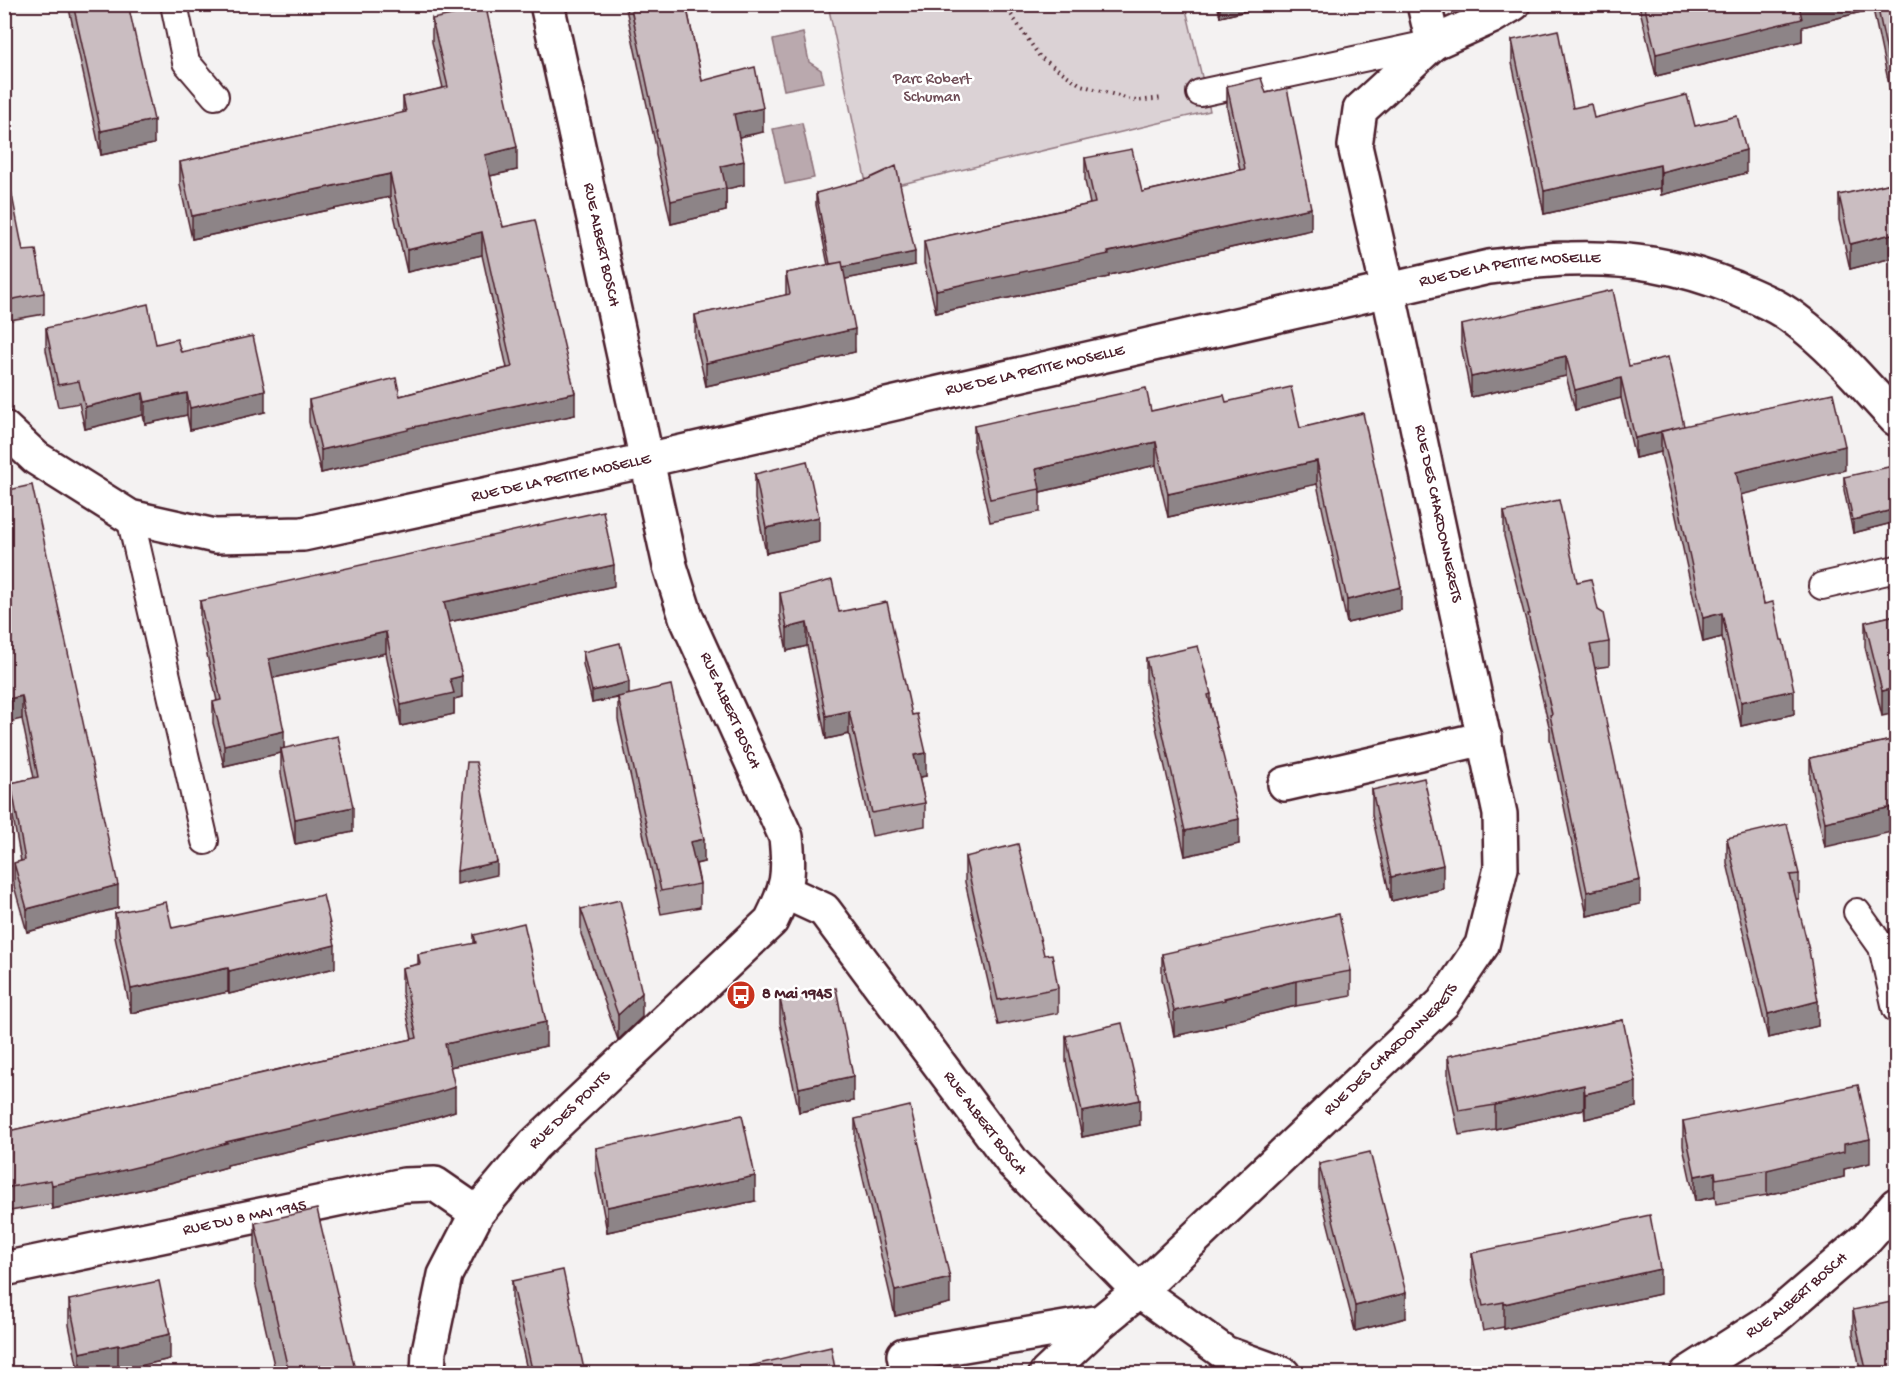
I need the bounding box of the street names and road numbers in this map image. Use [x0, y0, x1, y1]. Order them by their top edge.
street label: RUE ALBERT BOSCH [578, 181, 623, 310]
street label: RUE DE LA PETITE MOSELLE [1417, 249, 1602, 292]
street label: RUE DE LA PETITE MOSELLE [944, 341, 1128, 401]
street label: RUE DES CHARDONNERETS [1409, 423, 1465, 605]
street label: RUE DE LA PETITE MOSELLE [470, 450, 654, 507]
street label: RUE ALBERT BOSCH [695, 649, 764, 773]
street label: RUE DES CHARDONNERETS [1320, 980, 1463, 1120]
street label: RUE DES PONTS [525, 1067, 615, 1154]
street label: RUE ALBERT BOSCH [938, 1068, 1030, 1181]
street label: RUE DU 8 MAI 1945 [181, 1196, 308, 1241]
street label: RUE ALBERT BOSCH [1742, 1249, 1853, 1343]

